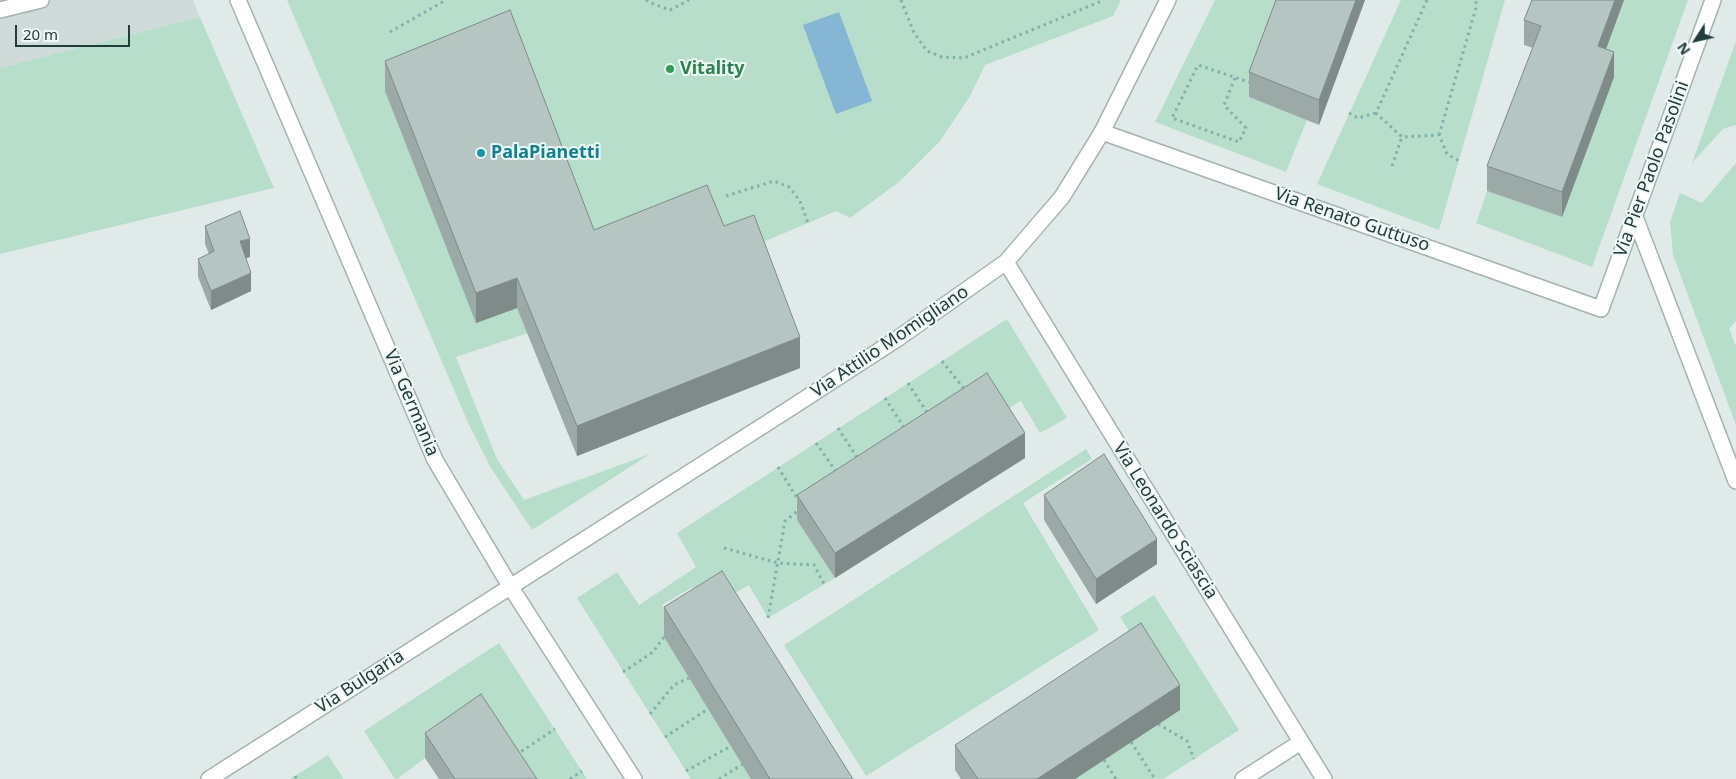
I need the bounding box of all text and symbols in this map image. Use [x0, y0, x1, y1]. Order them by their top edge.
scale bar [18, 15, 132, 47]
north arrow [1671, 15, 1721, 65]
text: 20 m [23, 24, 58, 44]
text: N [1672, 39, 1694, 59]
place label: Vitality [680, 58, 745, 80]
marker: Vitality [664, 63, 676, 75]
street label: Via Pier Paolo Pasolini [1610, 78, 1694, 260]
place label: PalaPianetti [491, 142, 600, 164]
marker: PalaPianetti [475, 147, 487, 159]
street label: Via Renato Guttuso [1272, 183, 1432, 257]
street label: Via Attilio Momigliano [807, 281, 973, 403]
street label: Via Germania [379, 346, 443, 460]
street label: Via Leonardo Sciascia [1108, 439, 1222, 603]
street label: Via Bulgaria [312, 645, 408, 719]

